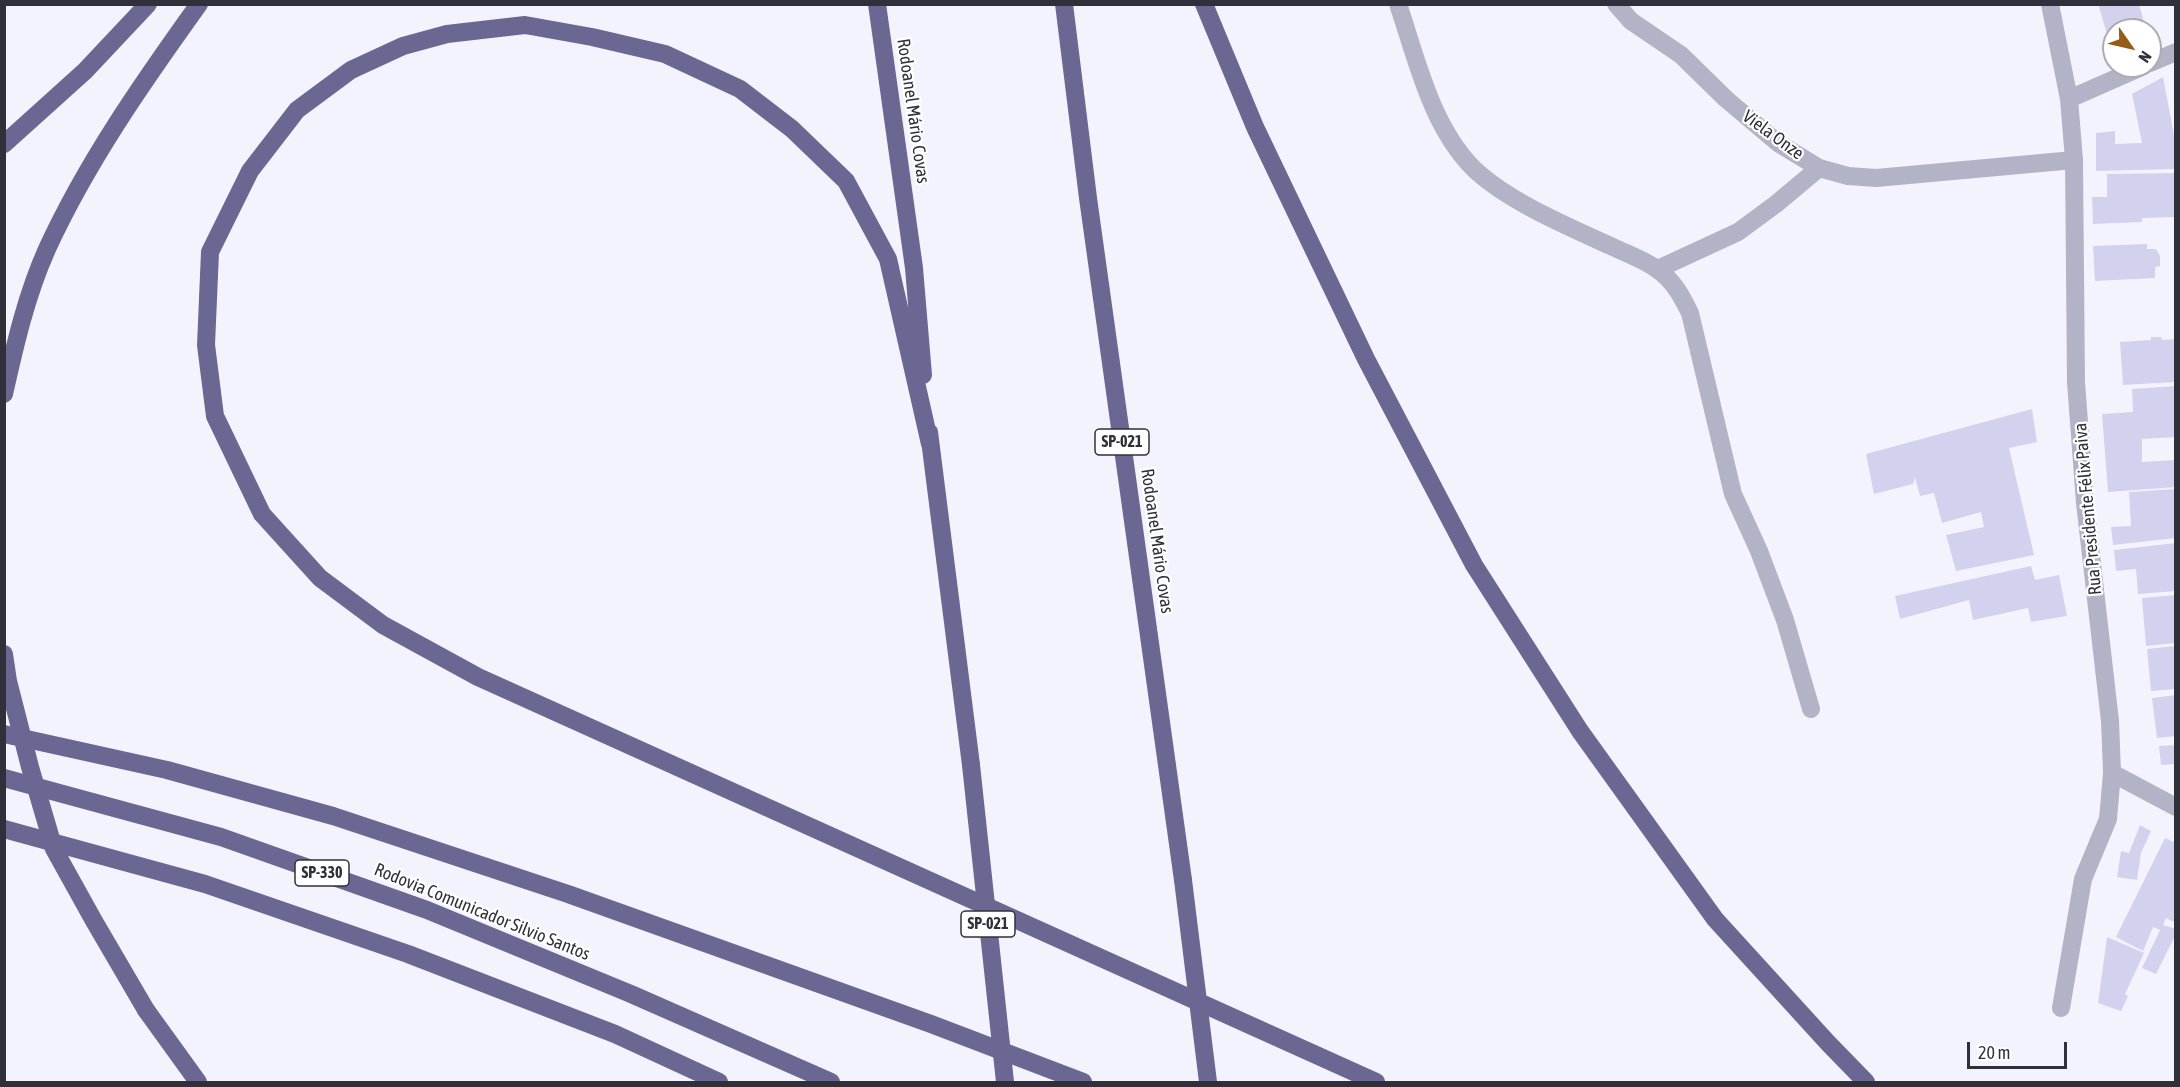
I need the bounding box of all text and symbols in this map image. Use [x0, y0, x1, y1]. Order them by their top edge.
north arrow [2102, 18, 2162, 78]
street label: Rodoanel Mário Covas [892, 37, 934, 185]
text: N [2135, 48, 2155, 66]
street label: Viela Onze [1738, 106, 1808, 164]
street label: Rua Presidente Félix Paiva [2070, 422, 2106, 596]
road number: SP-021 [1095, 429, 1149, 455]
street label: Rodoanel Mário Covas [1136, 467, 1178, 615]
street label: Rodovia Comunicador Silvio Santos [371, 859, 593, 965]
road number: SP-330 [295, 860, 349, 886]
road number: SP-021 [961, 911, 1015, 937]
scale bar [1970, 1030, 2070, 1068]
text: 20 m [1978, 1042, 2010, 1063]

